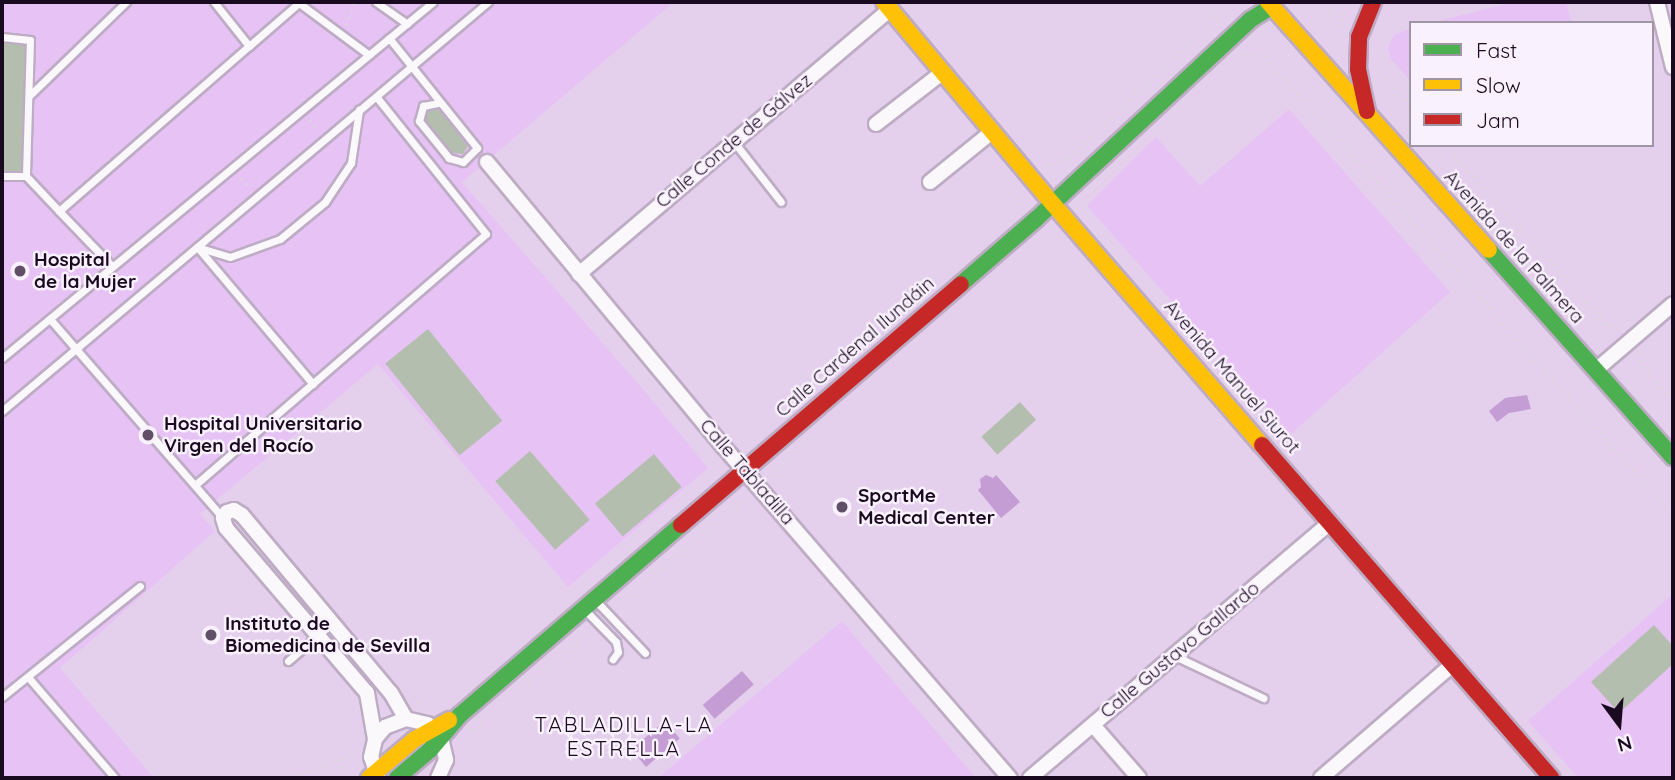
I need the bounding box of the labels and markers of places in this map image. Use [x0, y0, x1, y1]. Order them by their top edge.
place label: Hospital de la Mujer [34, 249, 136, 293]
marker: Hospital de la Mujer [12, 263, 28, 279]
place label: Hospital Universitario Virgen del Rocío [164, 413, 362, 457]
marker: Hospital Universitario Virgen del Rocío [138, 425, 158, 445]
place label: SportMe Medical Center [858, 485, 995, 529]
marker: SportMe Medical Center [832, 497, 852, 517]
place label: Instituto de Biomedicina de Sevilla [225, 613, 430, 657]
marker: Instituto de Biomedicina de Sevilla [203, 627, 219, 643]

